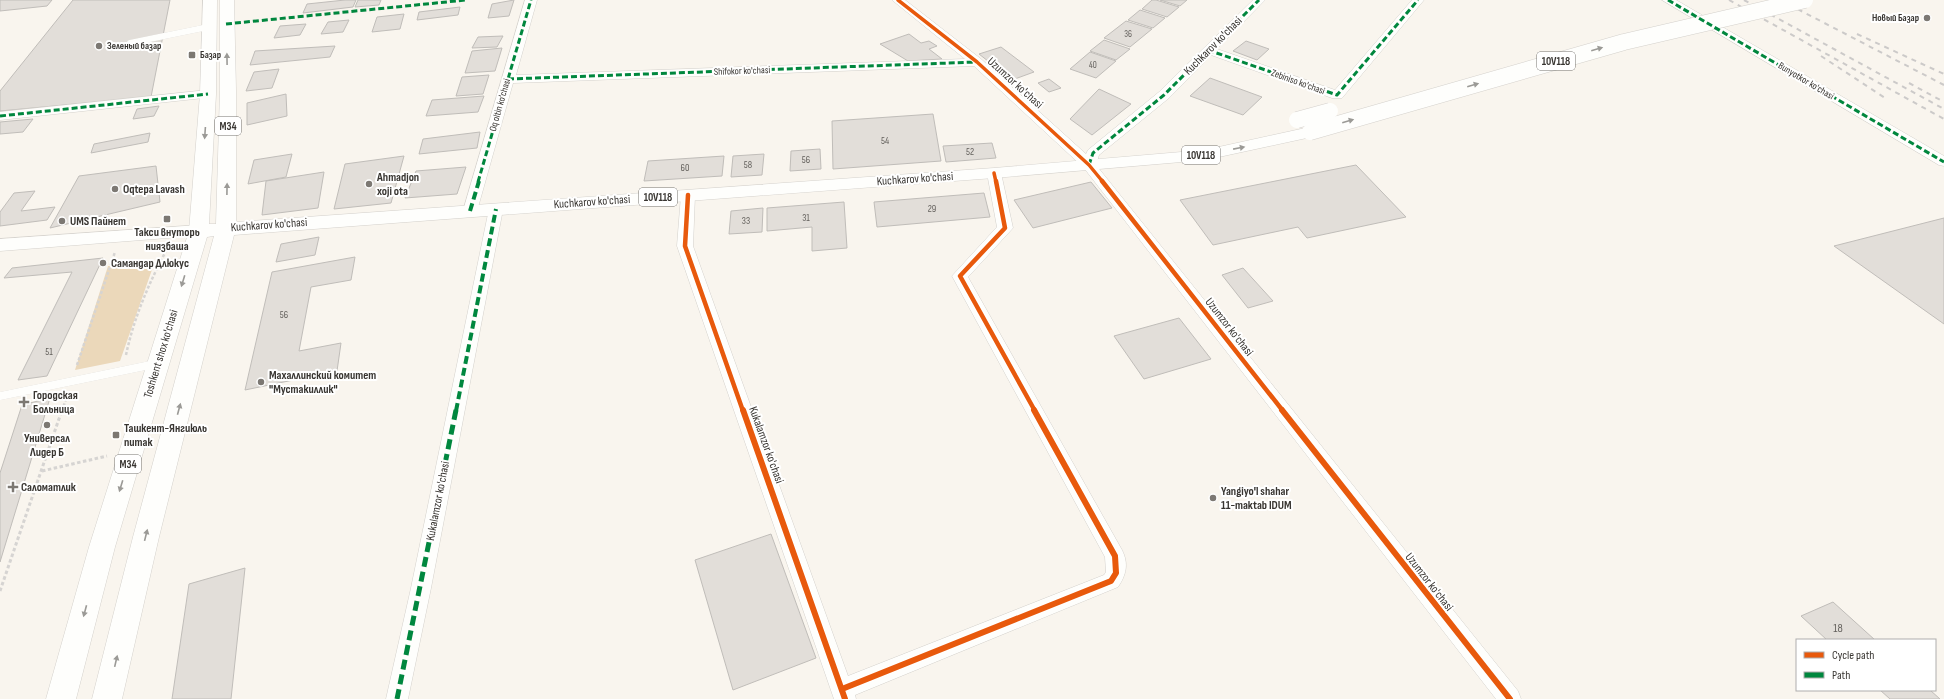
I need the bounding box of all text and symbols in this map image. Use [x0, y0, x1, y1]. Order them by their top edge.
place label: Новый Базар [1872, 12, 1919, 24]
marker: Новый Базар [1922, 13, 1932, 23]
street label: Kuchkarov ko'chasi [1181, 14, 1245, 78]
house number: 36 [1124, 29, 1132, 40]
place label: Зеленый базар [107, 40, 161, 52]
marker: Зеленый базар [94, 41, 104, 51]
one-way arrow [1592, 46, 1604, 52]
place label: Базар [200, 49, 221, 61]
marker: Базар [187, 50, 197, 60]
one-way arrow [224, 52, 230, 65]
road number: 10V118 [1537, 52, 1575, 70]
street label: Uzumzor ko'chasi [984, 54, 1046, 112]
house number: 40 [1089, 60, 1097, 71]
street label: Bunyotkor ko'chasi [1776, 60, 1836, 102]
street label: Shifokor ko'chasi [714, 64, 771, 78]
street label: Zebiniso ko'chasi [1269, 67, 1327, 97]
street label: Oq oltin ko'chasi [487, 77, 513, 133]
one-way arrow [1467, 82, 1479, 88]
road number: M34 [215, 117, 241, 135]
one-way arrow [1342, 118, 1354, 124]
one-way arrow [202, 127, 209, 139]
house number: 54 [881, 135, 889, 147]
one-way arrow [1233, 144, 1245, 150]
house number: 52 [966, 146, 974, 158]
road number: 10V118 [1182, 146, 1220, 164]
house number: 56 [802, 154, 810, 166]
house number: 58 [744, 159, 752, 171]
house number: 60 [681, 162, 689, 174]
street label: Kuchkarov ko'chasi [876, 169, 954, 189]
place label: Ahmadjon xoji ota [376, 170, 419, 199]
marker: Ahmadjon xoji ota [364, 179, 374, 189]
place label: Oqtepa Lavash [123, 182, 185, 197]
one-way arrow [223, 183, 230, 195]
marker: Oqtepa Lavash [110, 184, 120, 194]
road number: 10V118 [639, 188, 677, 206]
street label: Kuchkarov ko'chasi [553, 192, 631, 212]
house number: 29 [928, 203, 936, 215]
house number: 31 [802, 212, 810, 224]
place label: UMS Пайнет [70, 214, 126, 229]
marker: Такси внуторь ниязбаша [162, 214, 172, 224]
street label: Kuchkarov ko'chasi [230, 215, 308, 235]
house number: 33 [742, 215, 750, 227]
marker: UMS Пайнет [57, 216, 67, 226]
place label: Такси внуторь ниязбаша [134, 225, 200, 254]
place label: Самандар Длюкус [111, 256, 189, 271]
marker: Самандар Длюкус [98, 258, 108, 268]
one-way arrow [180, 276, 186, 288]
street label: Uzumzor ko'chasi [1202, 295, 1256, 359]
street label: Toshkent shox ko'chasi [140, 308, 182, 400]
house number: 56 [280, 309, 288, 321]
house number: 51 [45, 346, 53, 358]
place label: Махаллинский комитет "Мустакиллик" [269, 368, 376, 397]
marker: Махаллинский комитет "Мустакиллик" [256, 377, 266, 387]
place label: Городская Больница [33, 388, 78, 417]
marker: Городская Больница [18, 396, 30, 408]
one-way arrow [176, 403, 182, 415]
street label: Kukalamzor ko'chasi [745, 404, 787, 486]
marker: Универсал Лидер Б [42, 420, 52, 430]
place label: Ташкент-Янгиюль питак [124, 421, 207, 450]
marker: Ташкент-Янгиюль питак [111, 430, 121, 440]
place label: Универсал Лидер Б [24, 431, 70, 460]
road number: M34 [115, 455, 141, 473]
street label: Kukalamzor ko'chasi [423, 460, 453, 542]
place label: Саломатлик [21, 480, 77, 495]
one-way arrow [118, 480, 124, 492]
marker: Саломатлик [8, 482, 18, 492]
place label: Yangiyo'l shahar 11-maktab IDUM [1221, 484, 1292, 513]
marker: Yangiyo'l shahar 11-maktab IDUM [1208, 493, 1218, 503]
one-way arrow [144, 528, 150, 541]
street label: Uzumzor ko'chasi [1402, 550, 1456, 614]
one-way arrow [82, 605, 88, 617]
house number: 18 [1833, 621, 1843, 636]
legend [1796, 639, 1936, 691]
text: Cycle path [1832, 648, 1874, 663]
one-way arrow [114, 655, 120, 667]
text: Path [1832, 668, 1850, 683]

